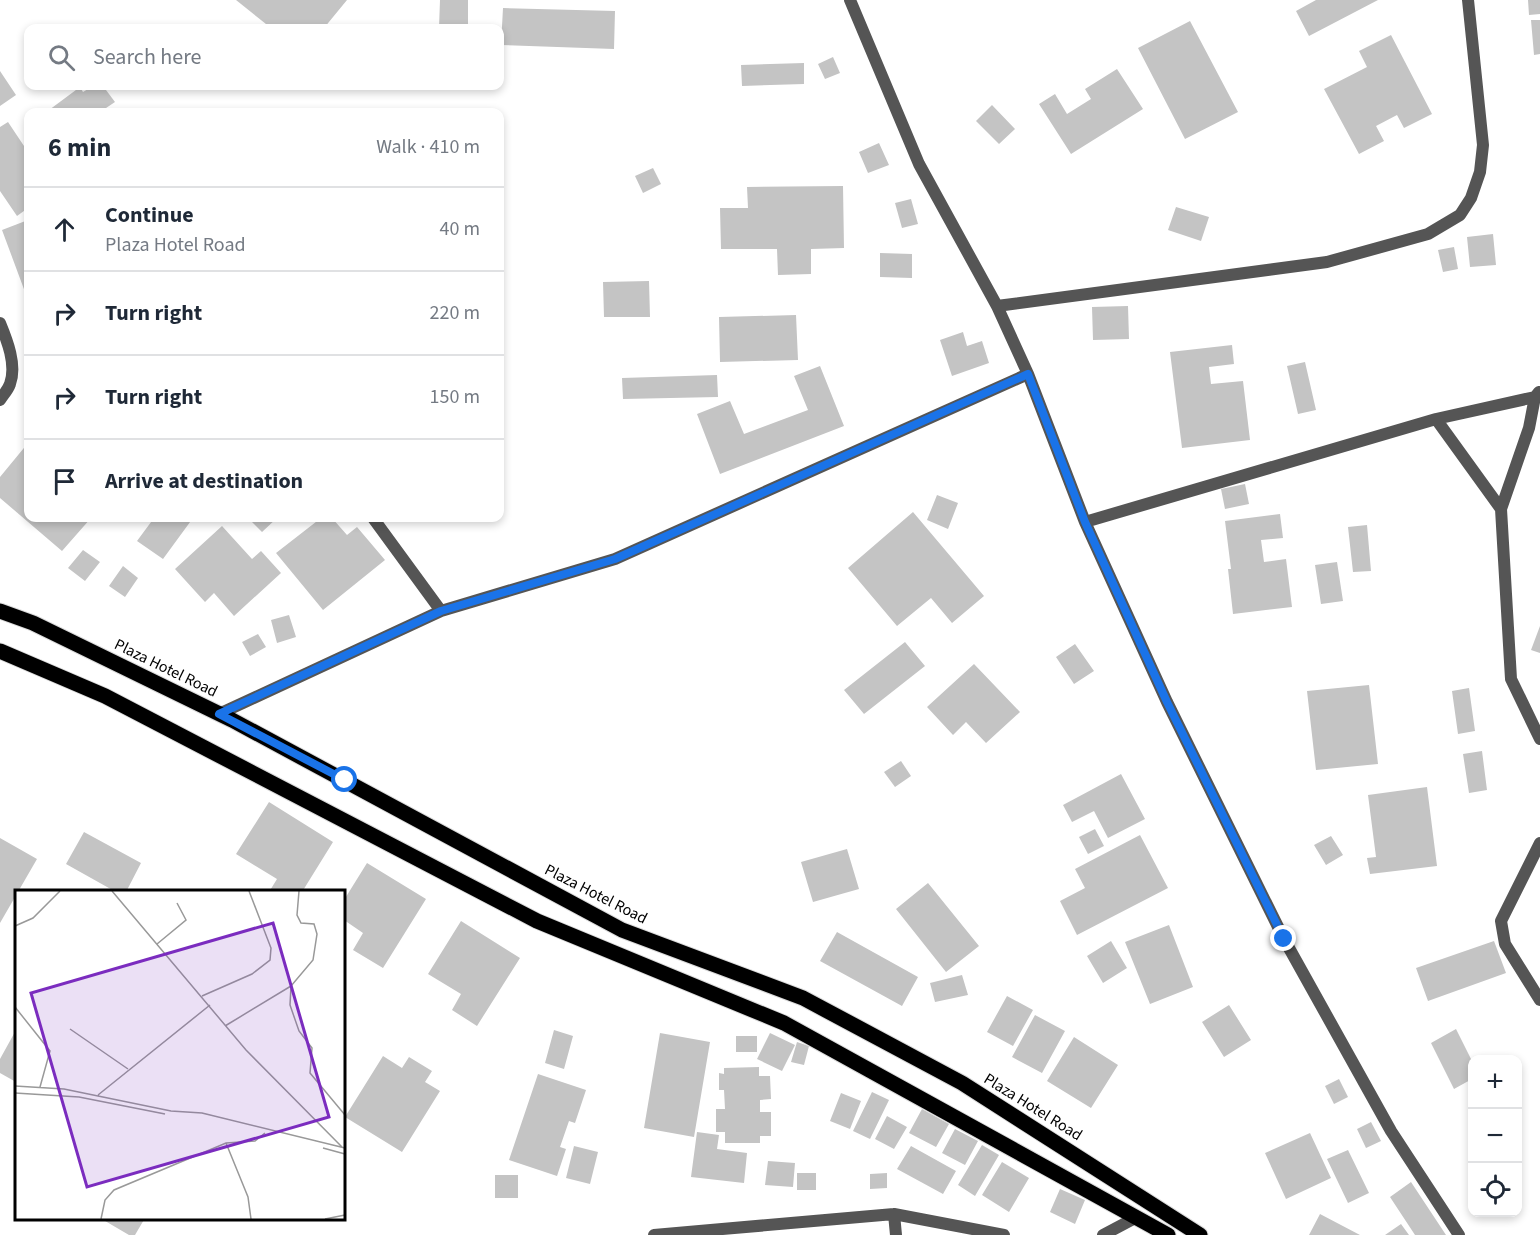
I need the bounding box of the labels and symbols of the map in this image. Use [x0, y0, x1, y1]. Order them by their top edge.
street label: Plaza Hotel Road [111, 633, 221, 703]
route start [331, 766, 357, 792]
street label: Plaza Hotel Road [541, 859, 651, 929]
inset map [15, 890, 345, 1220]
route end [1270, 925, 1296, 951]
street label: Plaza Hotel Road [979, 1068, 1087, 1146]

